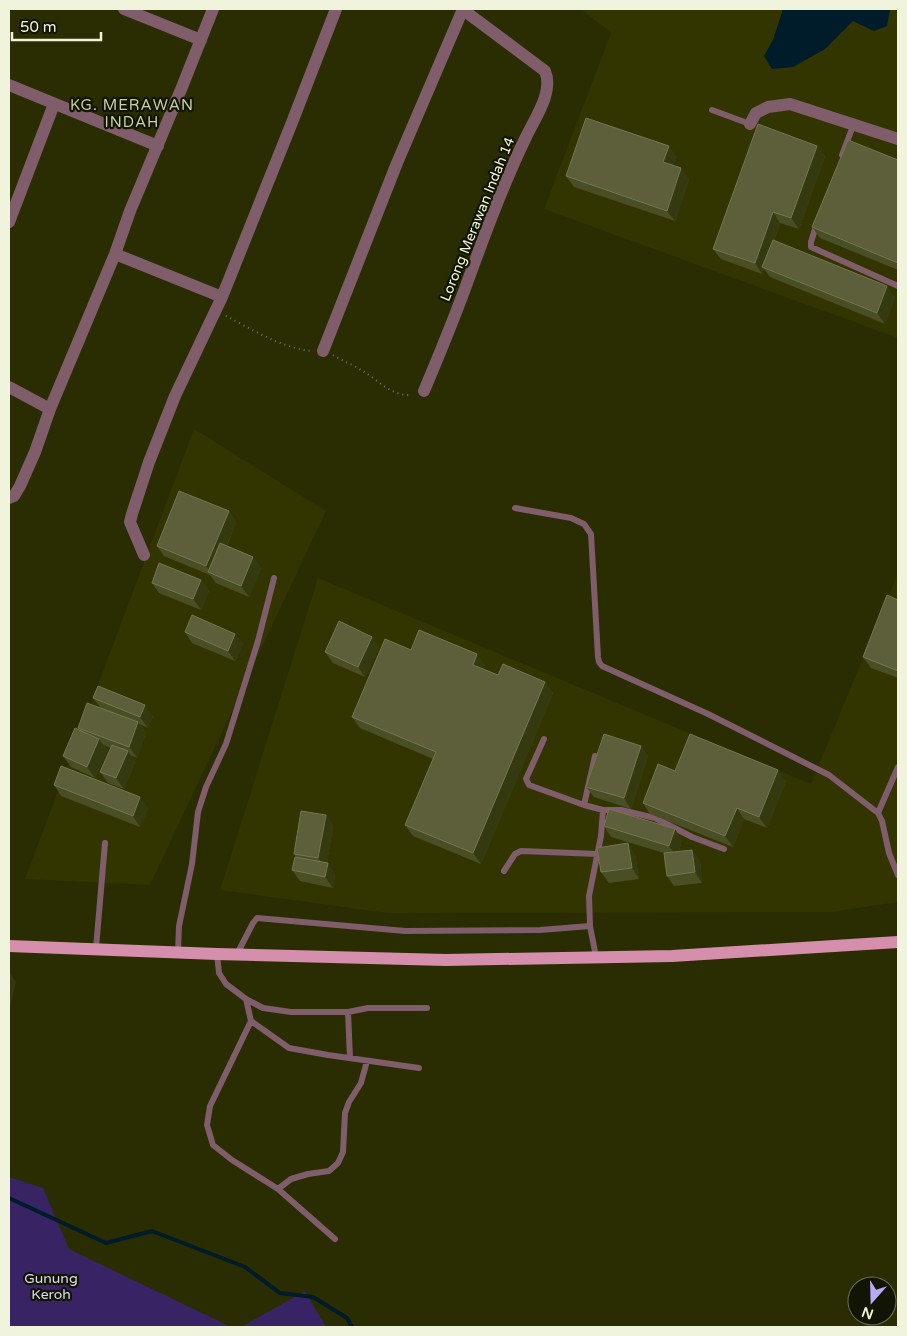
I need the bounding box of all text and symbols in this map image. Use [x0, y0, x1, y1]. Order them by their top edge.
scale bar [12, 10, 101, 42]
text: 50 m [20, 18, 57, 36]
district label: KG. MERAWAN INDAH [70, 96, 194, 131]
street label: Lorong Merawan Indah 14 [437, 134, 518, 304]
park label: Gunung Keroh [24, 1270, 78, 1303]
north arrow [847, 1276, 897, 1326]
text: N [860, 1303, 876, 1323]

